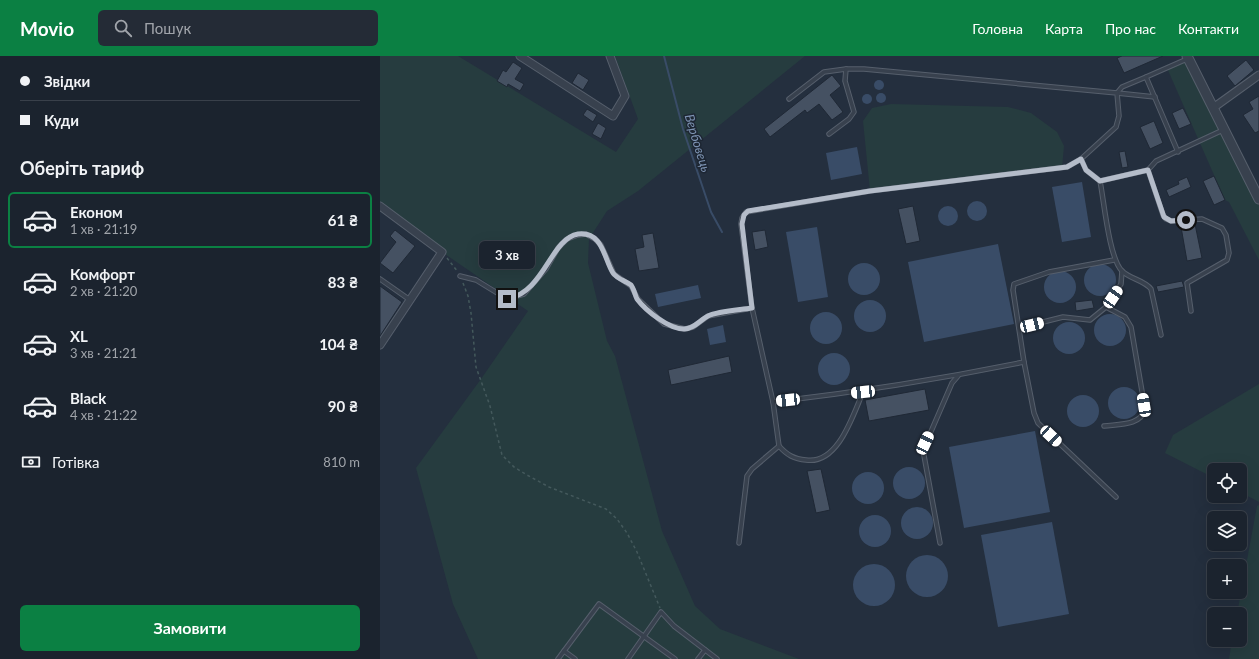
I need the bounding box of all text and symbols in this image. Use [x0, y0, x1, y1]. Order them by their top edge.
search box [98, 10, 378, 46]
text: Movio [20, 17, 74, 40]
icon: search [112, 17, 134, 39]
text: Пошук [144, 19, 191, 37]
text: Головна [972, 20, 1023, 37]
text: Карта [1045, 20, 1083, 37]
text: Про нас [1105, 20, 1156, 37]
text: Контакти [1178, 20, 1239, 37]
text: Звідки [44, 72, 90, 90]
text: Куди [44, 111, 79, 129]
water label: Вербовець [682, 112, 714, 174]
text: Оберіть тариф [20, 157, 144, 179]
icon: car [22, 202, 58, 238]
text: Економ [70, 203, 123, 221]
text: 61 ₴ [328, 211, 358, 229]
route start [1177, 211, 1195, 229]
text: 1 хв · 21:19 [70, 221, 137, 237]
callout: 3 хв [479, 241, 535, 269]
text: 3 хв [495, 247, 519, 263]
icon: car [22, 264, 58, 300]
text: Комфорт [70, 265, 135, 283]
text: 83 ₴ [328, 273, 358, 291]
text: 2 хв · 21:20 [70, 283, 137, 299]
car [1101, 284, 1125, 310]
route end [498, 290, 516, 308]
car [1019, 316, 1045, 334]
icon: car [22, 326, 58, 362]
text: XL [70, 327, 88, 345]
text: 104 ₴ [319, 335, 358, 353]
text: 3 хв · 21:21 [70, 345, 137, 361]
car [850, 385, 876, 399]
icon: car [22, 388, 58, 424]
text: Black [70, 389, 106, 407]
car [1136, 392, 1152, 418]
car [775, 393, 801, 407]
text: 90 ₴ [328, 397, 358, 415]
text: 4 хв · 21:22 [70, 407, 137, 423]
car [1038, 423, 1064, 449]
car [914, 430, 936, 456]
icon: cash [20, 451, 42, 473]
text: Готівка [52, 453, 100, 471]
text: 810 m [323, 454, 360, 470]
map controls [1207, 463, 1247, 647]
button: locate [1207, 463, 1247, 503]
button: layers [1207, 511, 1247, 551]
button: + [1207, 559, 1247, 599]
button: Замовити [20, 605, 360, 651]
button: − [1207, 607, 1247, 647]

